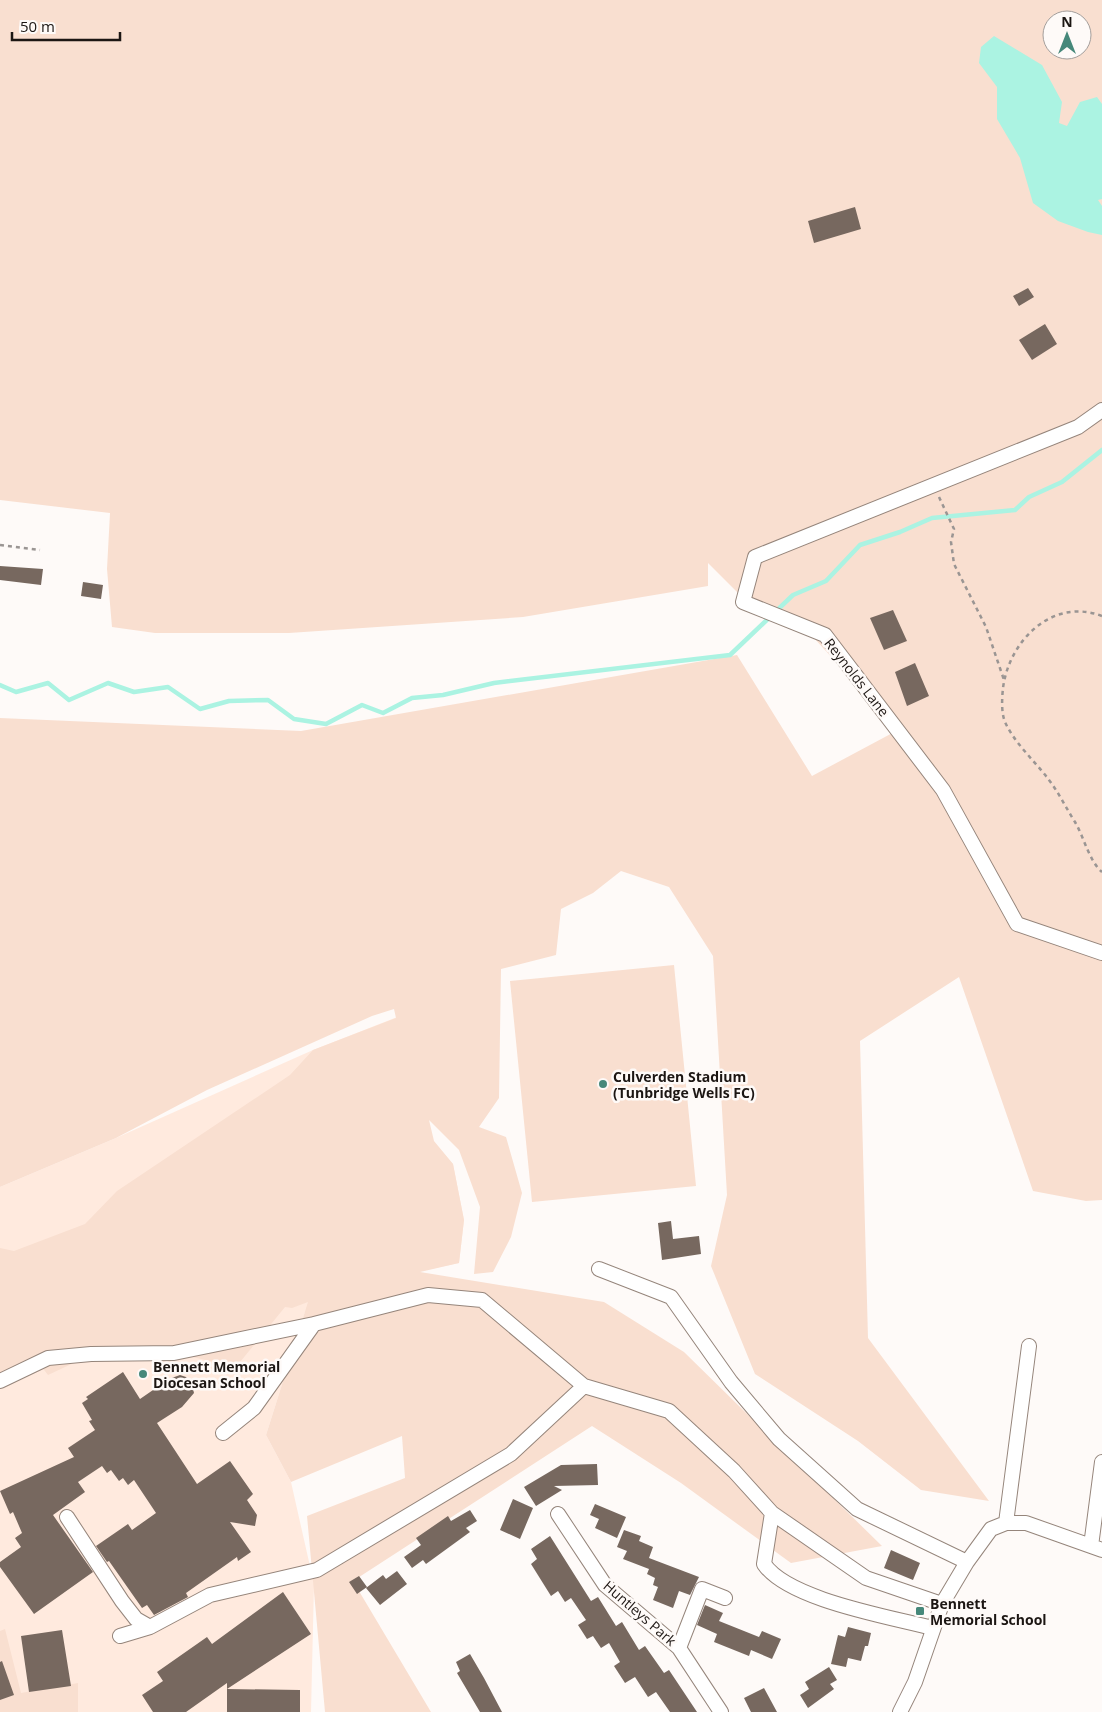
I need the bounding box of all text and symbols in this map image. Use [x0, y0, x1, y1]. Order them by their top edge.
scale bar [12, 10, 120, 42]
north arrow [1042, 10, 1092, 60]
text: N [1061, 12, 1073, 31]
text: 50 m [20, 16, 55, 36]
street label: Reynolds Lane [820, 634, 894, 720]
place label: Culverden Stadium (Tunbridge Wells FC) [613, 1067, 755, 1102]
marker: Culverden Stadium (Tunbridge Wells FC) [597, 1078, 609, 1090]
place label: Bennett Memorial Diocesan School [153, 1357, 280, 1392]
marker: Bennett Memorial Diocesan School [137, 1368, 149, 1380]
street label: Huntleys Park [600, 1576, 681, 1650]
place label: Bennett Memorial School [930, 1594, 1047, 1629]
marker: Bennett Memorial School [914, 1605, 926, 1617]

